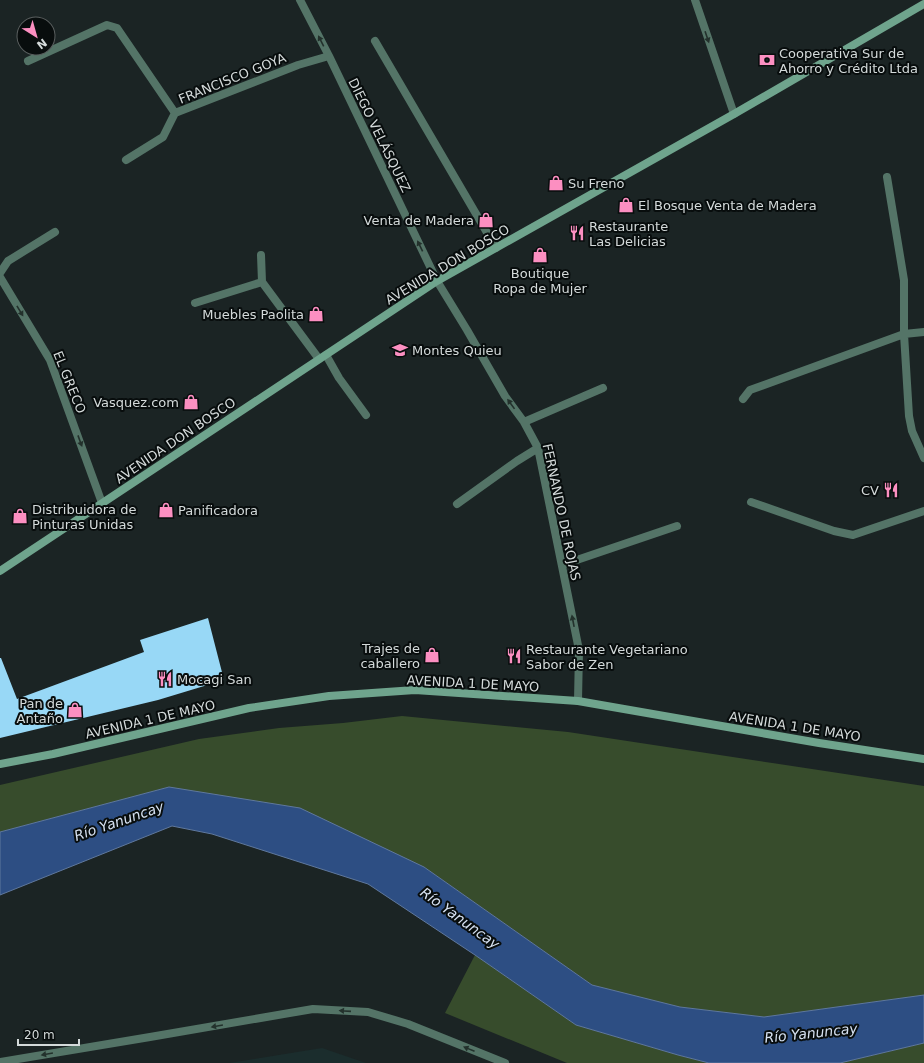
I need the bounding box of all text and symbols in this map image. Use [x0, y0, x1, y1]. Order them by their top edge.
north arrow [16, 16, 56, 56]
one-way arrow [705, 31, 711, 43]
one-way arrow [317, 35, 324, 46]
text: N [34, 36, 49, 52]
place label: Cooperativa Sur de Ahorro y Crédito Ltda [779, 46, 918, 76]
street label: FRANCISCO GOYA [176, 50, 288, 107]
bank icon: Cooperativa Sur de Ahorro y Crédito Ltda [758, 51, 776, 69]
street label: DIEGO VELÁSQUEZ [345, 76, 414, 195]
shop icon: Su Freno [547, 174, 565, 192]
place label: Su Freno [568, 176, 624, 191]
shop icon: El Bosque Venta de Madera [617, 196, 635, 214]
place label: El Bosque Venta de Madera [638, 198, 817, 213]
shop icon: Venta de Madera [477, 211, 495, 229]
place label: Venta de Madera [364, 213, 474, 228]
place label: Restaurante Las Delicias [589, 219, 668, 249]
street label: AVENIDA DON BOSCO [382, 221, 512, 307]
restaurant icon: Restaurante Las Delicias [568, 224, 586, 242]
one-way arrow [417, 240, 423, 251]
shop icon: Boutique Ropa de Mujer [531, 246, 549, 264]
place label: Boutique Ropa de Mujer [493, 266, 587, 296]
one-way arrow [17, 305, 24, 316]
shop icon: Muebles Paolita [307, 305, 325, 323]
place label: Muebles Paolita [202, 307, 304, 322]
school or university icon: Montes Quieu [391, 341, 409, 359]
place label: Montes Quieu [412, 343, 502, 358]
street label: EL GRECO [50, 349, 89, 416]
shop icon: Vasquez.com [182, 393, 200, 411]
street label: AVENIDA DON BOSCO [112, 394, 238, 486]
place label: Vasquez.com [93, 395, 179, 410]
one-way arrow [507, 399, 515, 410]
one-way arrow [77, 435, 83, 447]
street label: FERNANDO DE ROJAS [540, 442, 583, 582]
restaurant icon: CV [882, 481, 900, 499]
place label: CV [861, 483, 879, 498]
shop icon: Panificadora [157, 501, 175, 519]
place label: Distribuidora de Pinturas Unidas [32, 502, 136, 532]
place label: Panificadora [178, 503, 258, 518]
shop icon: Distribuidora de Pinturas Unidas [11, 507, 29, 525]
one-way arrow [570, 615, 576, 627]
place label: Trajes de caballero [360, 641, 420, 671]
place label: Restaurante Vegetariano Sabor de Zen [526, 642, 688, 672]
shop icon: Trajes de caballero [423, 646, 441, 664]
restaurant icon: Restaurante Vegetariano Sabor de Zen [505, 647, 523, 665]
restaurant icon: Mocagi San [156, 670, 174, 688]
place label: Mocagi San [177, 672, 252, 687]
street label: AVENIDA 1 DE MAYO [406, 673, 540, 694]
place label: Pan de Antaño [17, 696, 63, 726]
street label: AVENIDA 1 DE MAYO [84, 697, 217, 742]
shop icon: Pan de Antaño [66, 701, 84, 719]
street label: AVENIDA 1 DE MAYO [728, 709, 862, 744]
water label: Río Yanuncay [72, 798, 167, 844]
water label: Río Yanuncay [417, 884, 503, 952]
one-way arrow [339, 1007, 351, 1014]
water label: Río Yanuncay [764, 1020, 859, 1046]
scale bar [18, 1021, 79, 1047]
one-way arrow [211, 1023, 223, 1029]
text: 20 m [24, 1028, 55, 1042]
one-way arrow [462, 1045, 474, 1051]
one-way arrow [41, 1051, 53, 1057]

